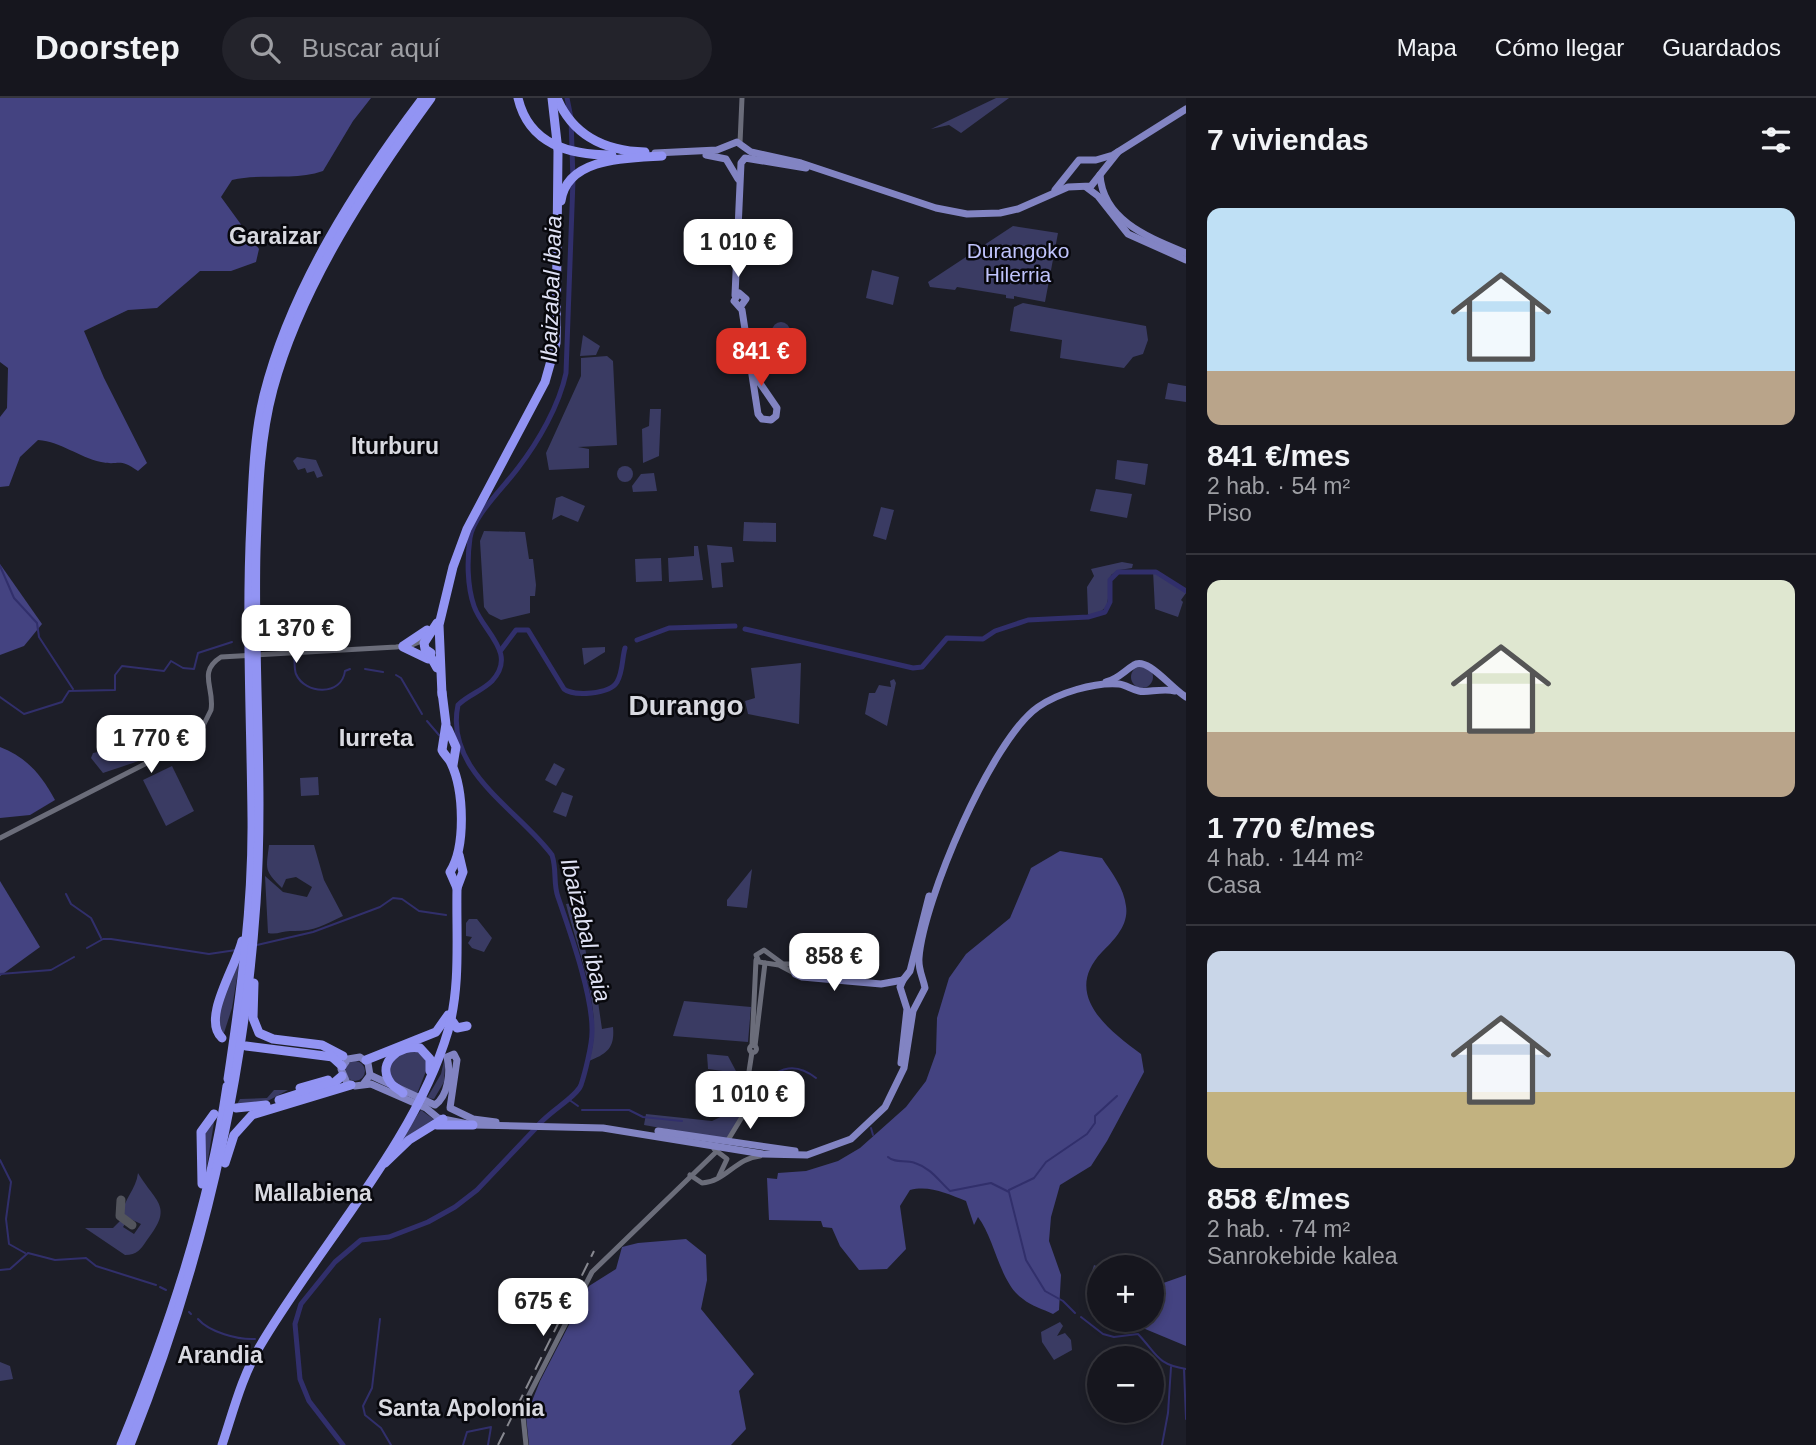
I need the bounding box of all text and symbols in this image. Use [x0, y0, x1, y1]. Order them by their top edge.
search box [222, 17, 712, 80]
text: Doorstep [35, 29, 180, 66]
icon: search [246, 29, 284, 67]
text: Buscar aquí [302, 33, 441, 63]
text: Mapa [1397, 34, 1457, 61]
text: Cómo llegar [1495, 34, 1624, 61]
text: Guardados [1662, 34, 1781, 61]
icon: filters [1757, 121, 1795, 159]
text: 7 viviendas [1207, 123, 1369, 156]
water label: Ibaizabal ibaia [535, 215, 567, 363]
pin: 1 010 € [673, 220, 803, 279]
district label: Garaizar [229, 223, 321, 249]
text: 1 010 € [700, 229, 776, 255]
park label: Durangoko Hilerria [967, 239, 1069, 286]
icon: home [1438, 254, 1564, 380]
pin: 841 € [712, 328, 810, 388]
text: 841 € [732, 338, 790, 364]
district label: Iturburu [351, 433, 439, 459]
text: 841 €/mes [1207, 439, 1350, 472]
text: 2 hab. · 54 m² [1207, 473, 1350, 499]
text: Piso [1207, 500, 1252, 526]
pin: 1 370 € [231, 606, 361, 665]
text: 1 370 € [258, 615, 334, 641]
icon: home [1438, 626, 1564, 752]
district label: Durango [628, 690, 744, 721]
pin: 1 770 € [86, 716, 216, 775]
district label: Iurreta [339, 724, 414, 751]
text: 1 770 € [113, 725, 189, 751]
text: 1 770 €/mes [1207, 811, 1375, 844]
text: 4 hab. · 144 m² [1207, 845, 1363, 871]
water label: Ibaizabal ibaia [556, 856, 616, 1004]
text: Casa [1207, 872, 1261, 898]
pin: 858 € [785, 934, 883, 993]
text: 858 € [805, 943, 863, 969]
icon: home [1438, 997, 1564, 1123]
pin: 1 010 € [685, 1072, 815, 1131]
text: 1 010 € [712, 1081, 788, 1107]
district label: Mallabiena [254, 1180, 372, 1206]
text: 858 €/mes [1207, 1182, 1350, 1215]
text: 2 hab. · 74 m² [1207, 1216, 1350, 1242]
text: Sanrokebide kalea [1207, 1243, 1398, 1269]
map controls [1087, 1255, 1164, 1423]
button: + [1087, 1255, 1164, 1332]
pin: 675 € [494, 1278, 592, 1338]
text: 675 € [514, 1288, 572, 1314]
district label: Arandia [177, 1342, 263, 1368]
button: − [1087, 1346, 1164, 1423]
district label: Santa Apolonia [378, 1395, 544, 1421]

